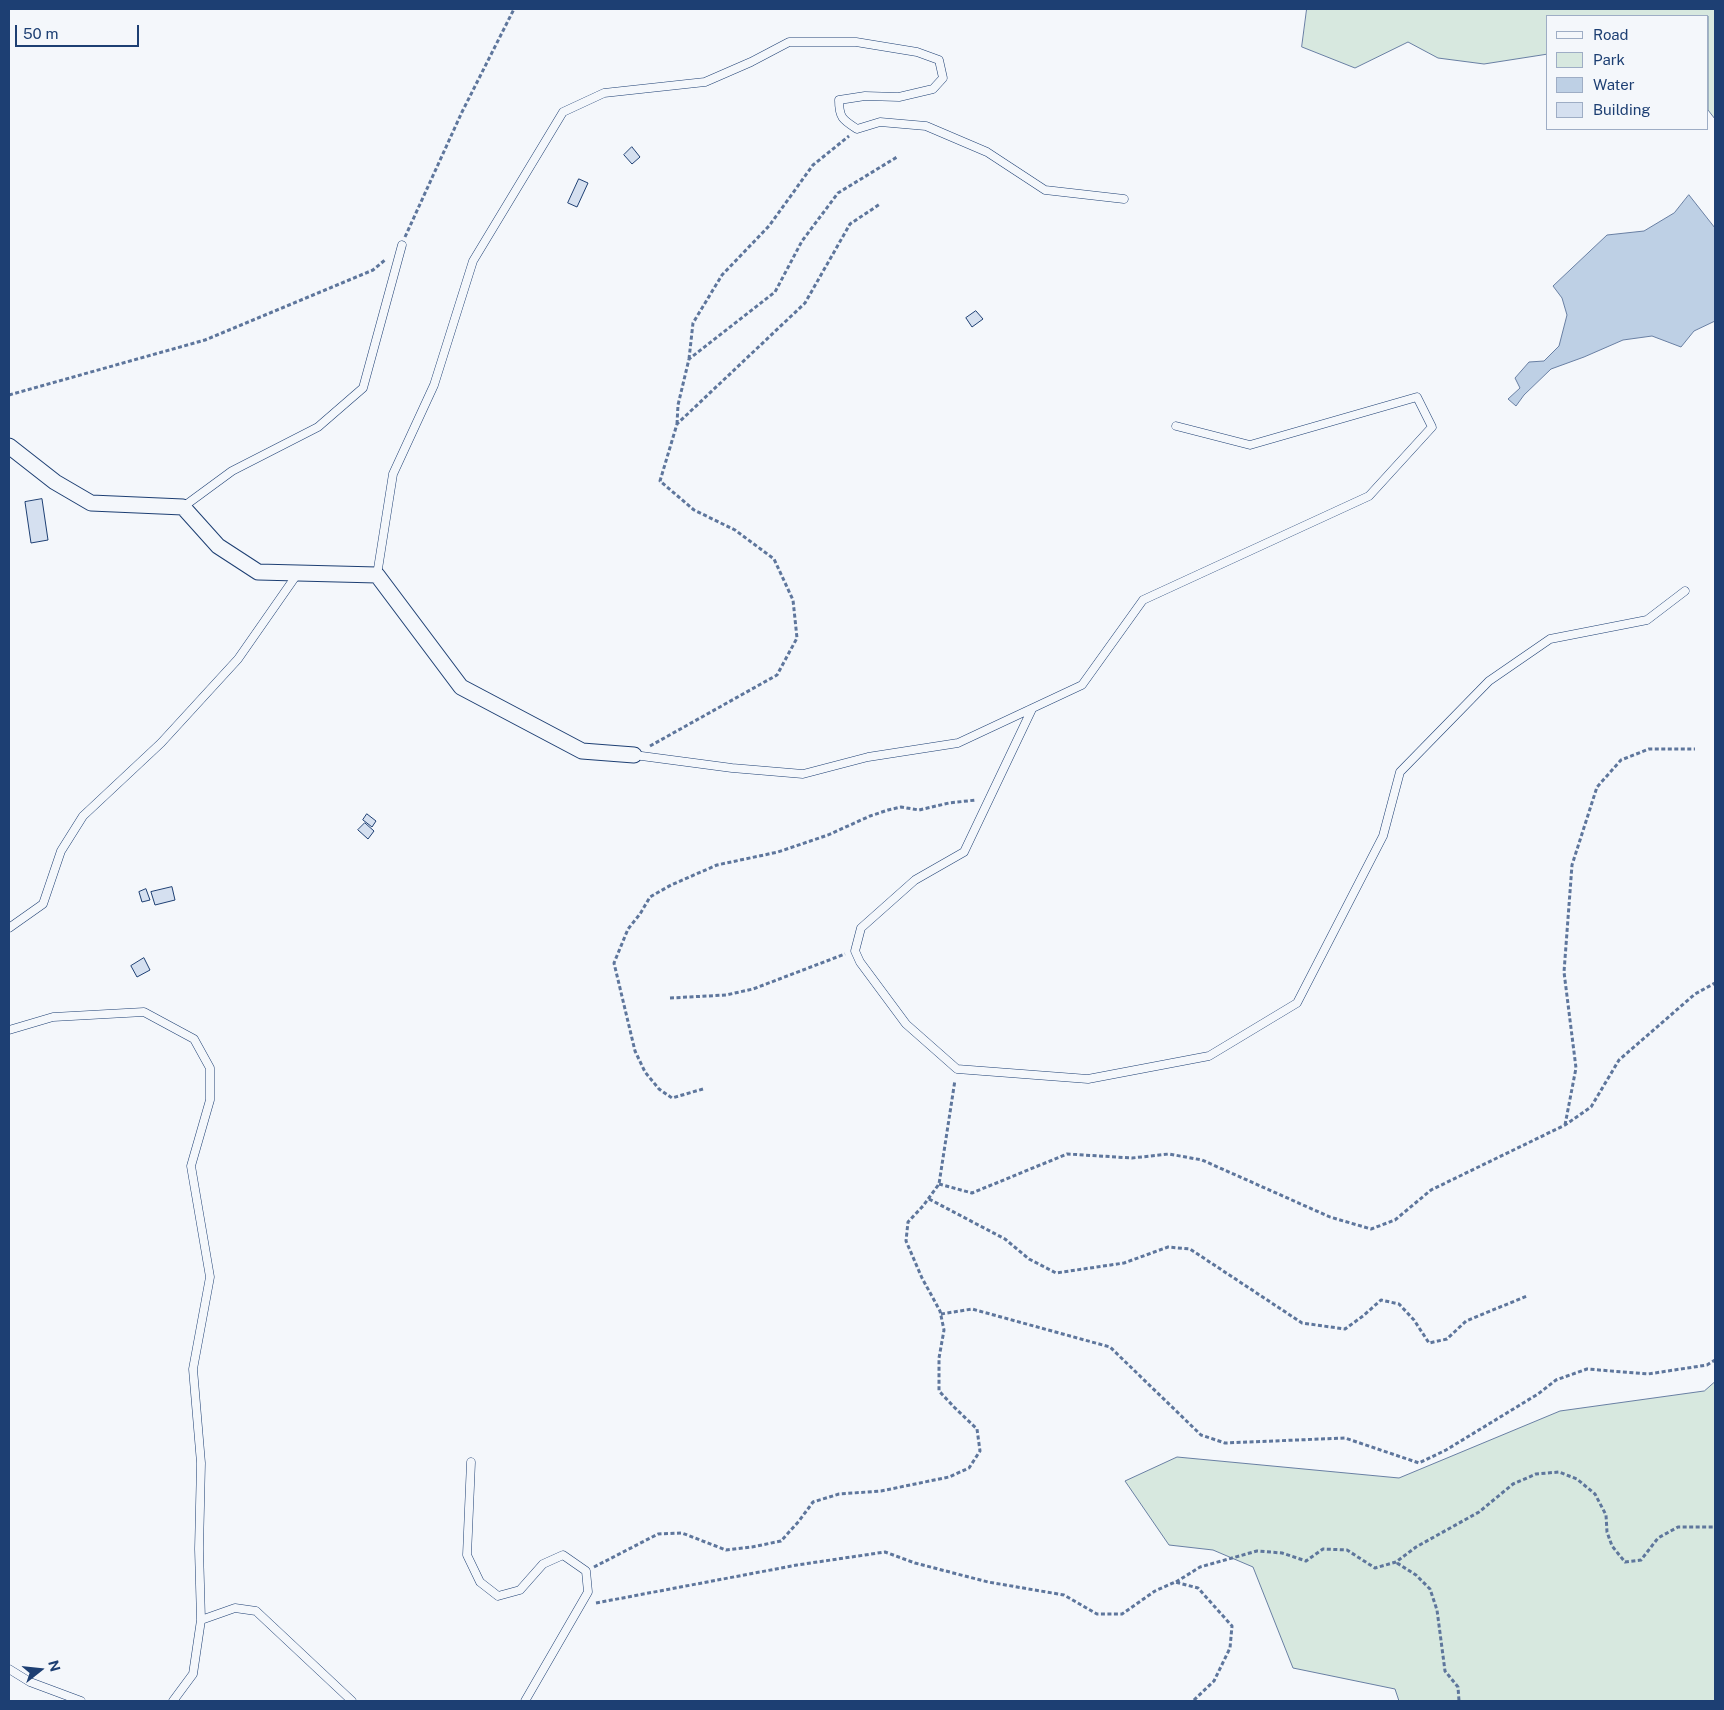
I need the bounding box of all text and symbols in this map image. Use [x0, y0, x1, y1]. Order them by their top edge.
scale bar [18, 15, 141, 47]
legend [1546, 15, 1709, 130]
text: 50 m [23, 25, 58, 42]
text: Road [1593, 26, 1629, 43]
text: Park [1593, 51, 1625, 68]
text: Water [1593, 76, 1635, 93]
text: Building [1593, 101, 1651, 118]
north arrow [15, 1645, 65, 1695]
text: N [45, 1658, 64, 1673]

